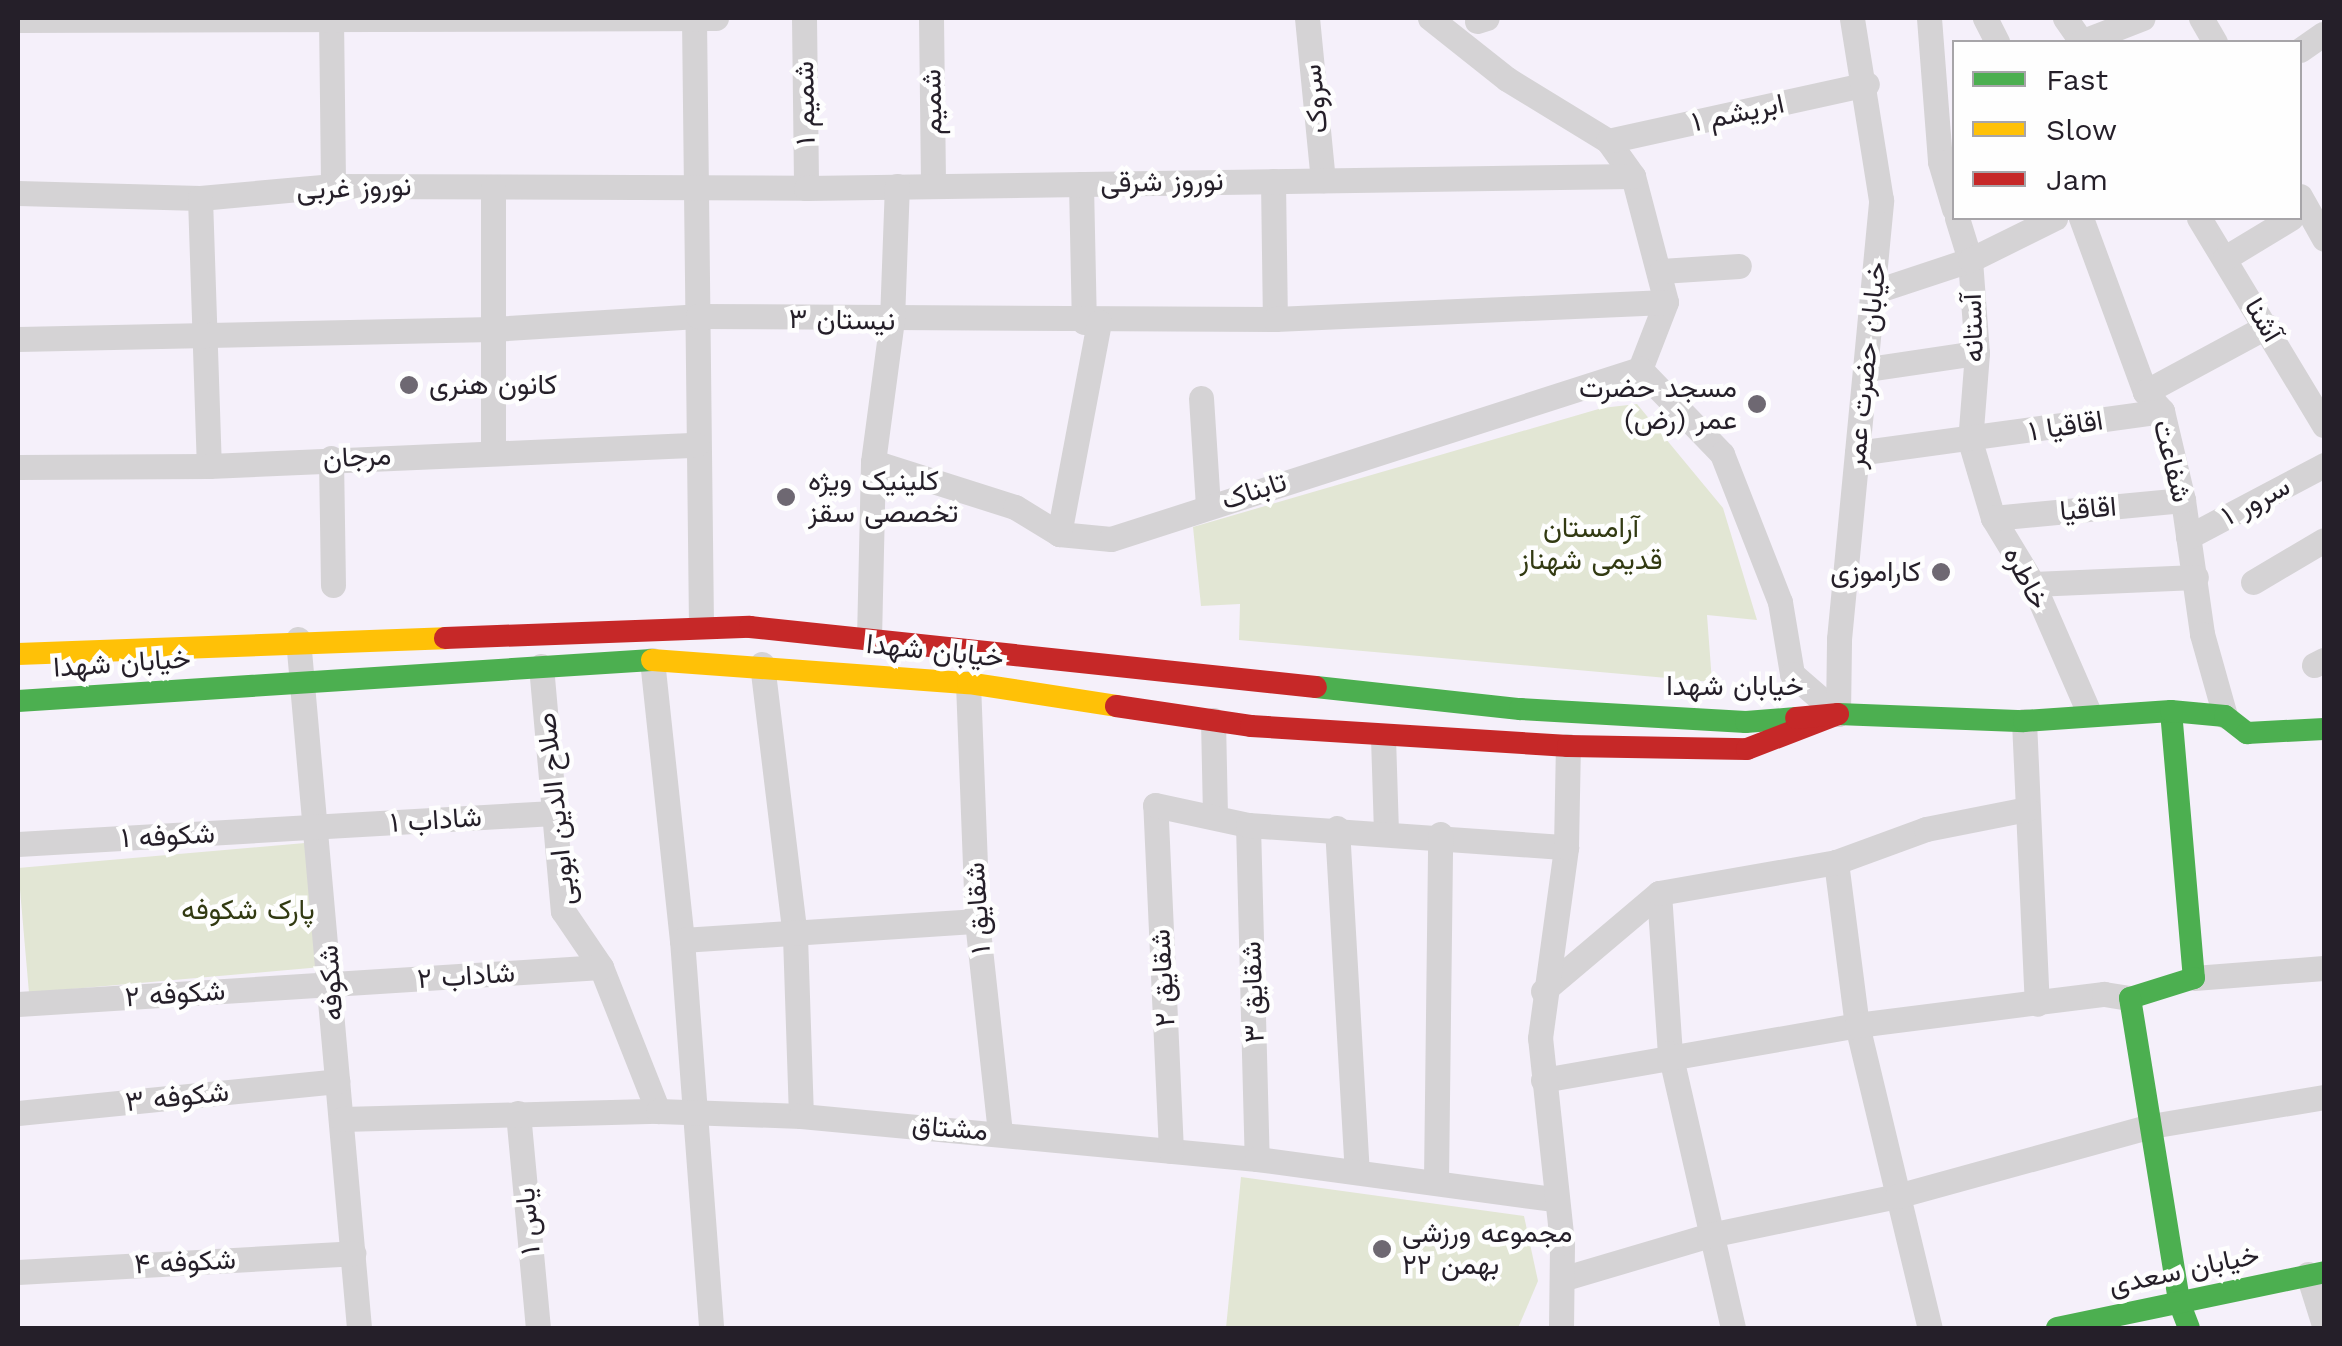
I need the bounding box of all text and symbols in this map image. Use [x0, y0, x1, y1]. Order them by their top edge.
legend [1952, 40, 2302, 220]
street label: شمیم ۱ [787, 61, 823, 145]
text: Fast [2046, 62, 2108, 97]
street label: سروک [1295, 63, 1335, 135]
street label: شمیم [915, 69, 949, 135]
street label: ابریشم ۱ [1689, 87, 1787, 139]
text: Slow [2046, 112, 2117, 147]
text: Jam [2046, 162, 2108, 197]
street label: نوروز شرقی [1100, 164, 1224, 200]
street label: نوروز غربی [296, 169, 412, 207]
street label: خیابان حضرت عمر [1838, 260, 1894, 470]
street label: آشنا [2237, 292, 2289, 348]
street label: آستانه [1955, 293, 1991, 363]
street label: نیستان ۳ [788, 302, 896, 338]
place label: کانون هنری [429, 368, 557, 402]
place label: مسجد حضرت عمر (رض) [1579, 371, 1737, 437]
marker: کانون هنری [398, 374, 420, 396]
marker: مسجد حضرت عمر (رض) [1746, 393, 1768, 415]
street label: اقاقیا ۱ [2027, 404, 2105, 448]
street label: شفاعت [2146, 416, 2198, 506]
street label: مرجان [322, 438, 392, 476]
place label: کلینیک ویژه تخصصی سقز [808, 464, 958, 530]
street label: تابناک [1217, 465, 1291, 517]
street label: سرور ۱ [2216, 469, 2296, 533]
marker: کلینیک ویژه تخصصی سقز [773, 484, 799, 510]
street label: اقاقیا [2058, 490, 2118, 528]
park label: آرامستان قدیمی شهناز [1520, 511, 1662, 577]
street label: خاطره [1996, 541, 2056, 615]
place label: کاراموزی [1830, 555, 1921, 589]
marker: کاراموزی [1930, 561, 1952, 583]
street label: خیابان شهدا [865, 627, 1005, 675]
street label: خیابان شهدا [52, 641, 192, 685]
street label: خیابان شهدا [1666, 669, 1804, 703]
street label: صلاح الدین ابوبی [529, 711, 583, 907]
street label: شاداب ۱ [389, 800, 483, 840]
street label: شکوفه ۱ [120, 817, 216, 855]
street label: شقایق ۱ [958, 861, 998, 955]
park label: پارک شکوفه [181, 893, 315, 927]
street label: شقایق ۲ [1144, 928, 1182, 1028]
street label: شقایق ۳ [1234, 941, 1272, 1043]
street label: شکوفه [312, 944, 350, 1022]
street label: شاداب ۲ [416, 956, 516, 996]
street label: شکوفه ۲ [124, 974, 226, 1014]
street label: شکوفه ۳ [123, 1075, 231, 1119]
street label: مشتاق [911, 1108, 989, 1148]
street label: یاس ۱ [508, 1186, 548, 1256]
place label: مجموعه ورزشی ۲۲ بهمن [1402, 1216, 1572, 1282]
marker: مجموعه ورزشی ۲۲ بهمن [1371, 1238, 1393, 1260]
street label: خیابان سعدی [2106, 1238, 2262, 1302]
street label: شکوفه ۴ [133, 1243, 237, 1281]

